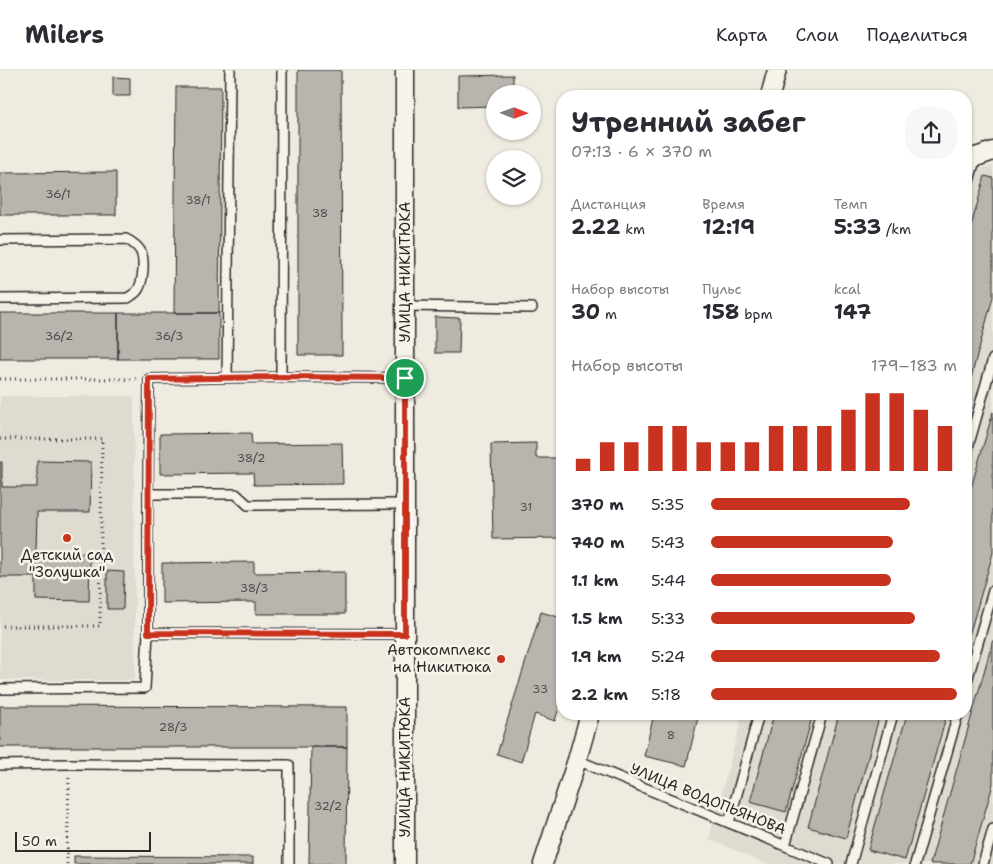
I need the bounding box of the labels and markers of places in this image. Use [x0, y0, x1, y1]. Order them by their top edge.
pin [384, 357, 426, 399]
marker: Детский сад "Золушка" [61, 532, 73, 544]
place label: Детский сад "Золушка" [21, 545, 114, 582]
place label: Автокомплекс на Никитюка [387, 640, 492, 677]
marker: Автокомплекс на Никитюка [495, 653, 507, 665]

